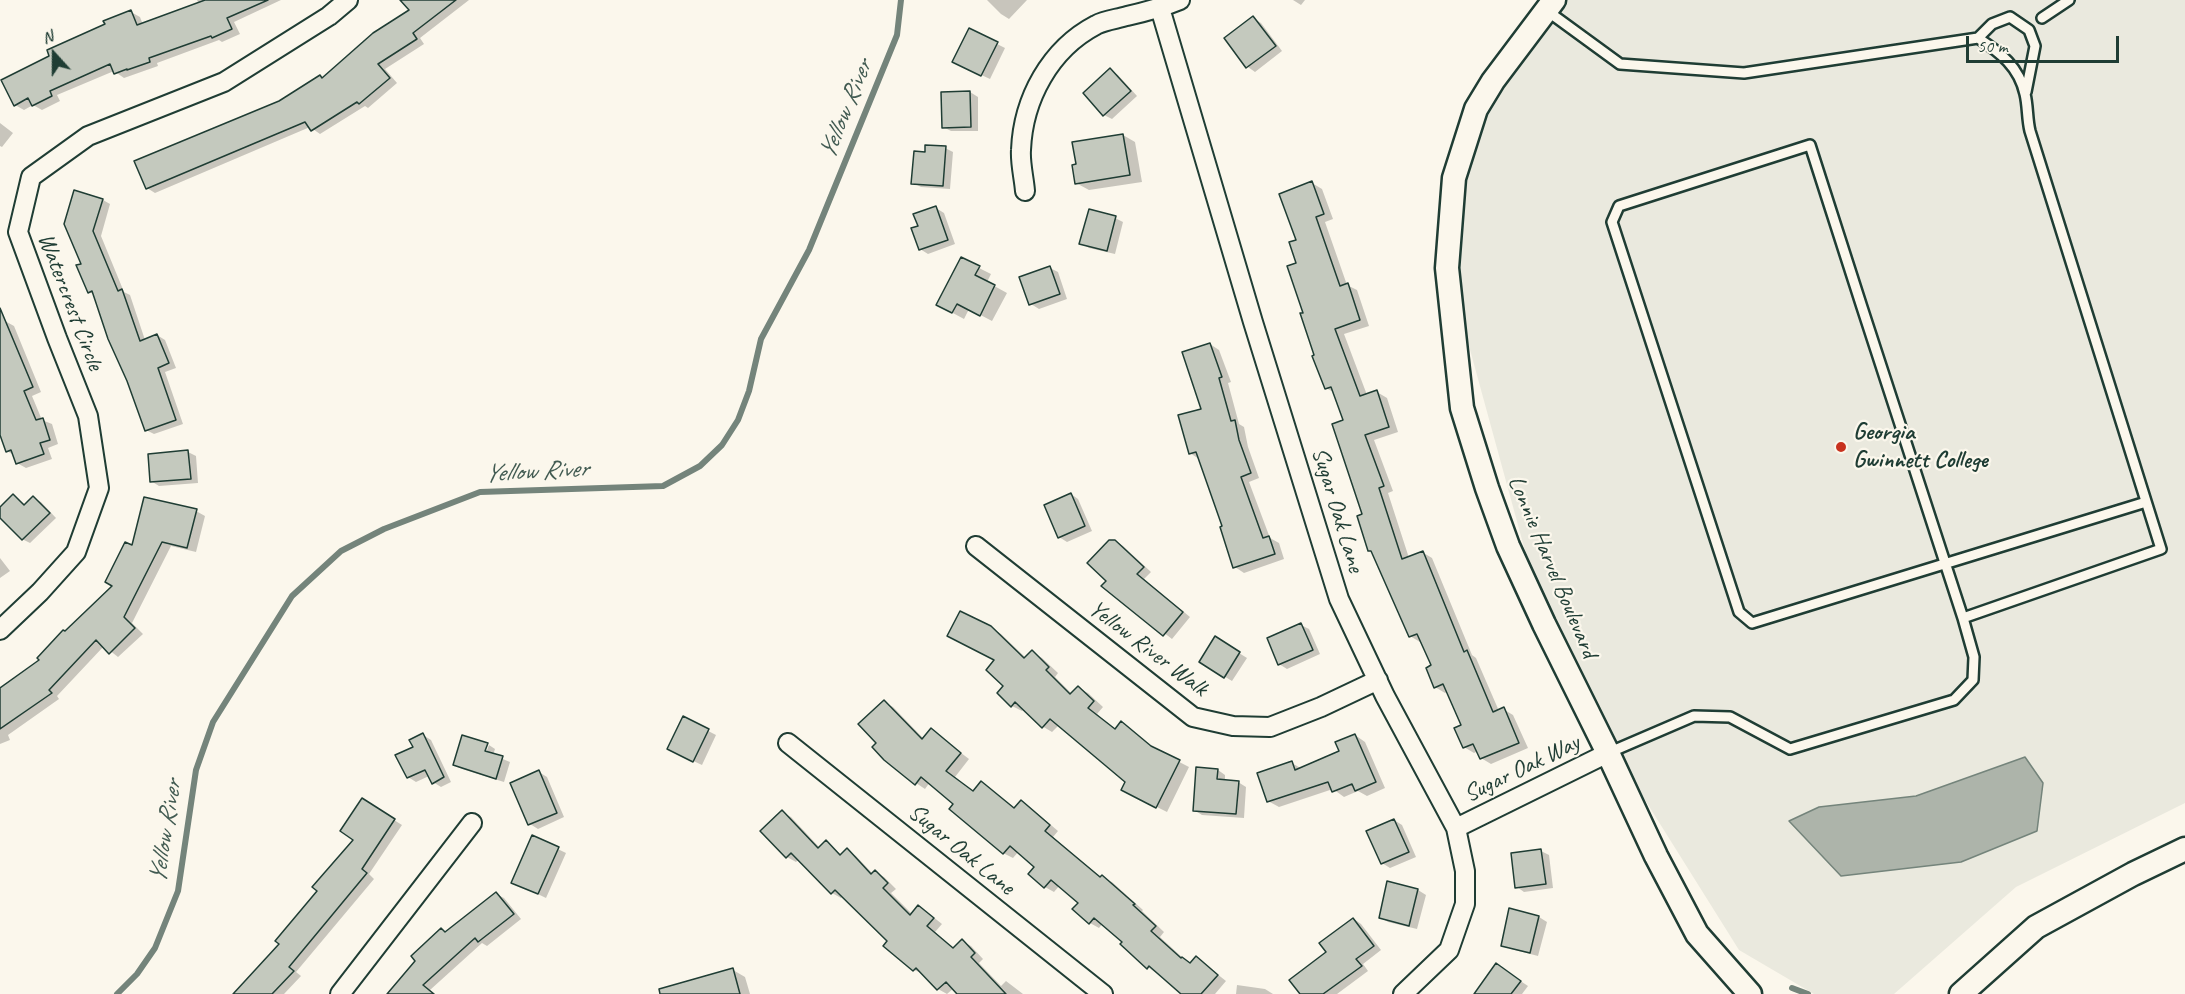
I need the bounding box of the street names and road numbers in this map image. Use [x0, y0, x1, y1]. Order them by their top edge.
street label: Watercrest Circle [31, 230, 109, 374]
street label: Sugar Oak Lane [1304, 444, 1370, 576]
street label: Lonnie Harvel Boulevard [1501, 472, 1603, 662]
street label: Yellow River Walk [1083, 595, 1213, 703]
street label: Sugar Oak Way [1459, 729, 1585, 809]
street label: Sugar Oak Lane [902, 798, 1020, 902]

